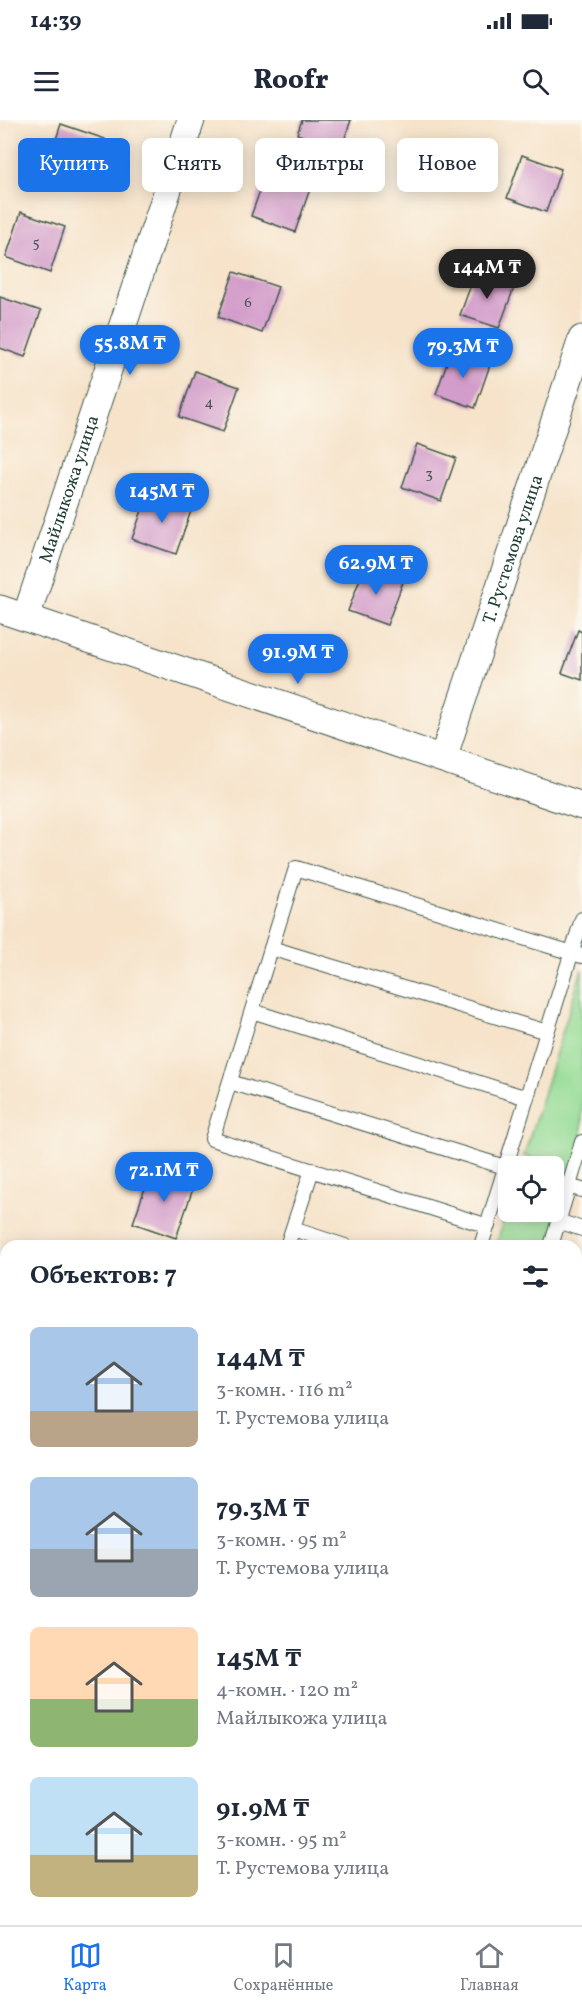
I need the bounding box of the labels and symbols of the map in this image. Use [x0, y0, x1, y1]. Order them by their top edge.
house number: 5 [32, 233, 40, 254]
pin: 144M ₸ [438, 249, 536, 300]
house number: 6 [244, 293, 252, 314]
pin: 55.8M ₸ [75, 325, 185, 376]
pin: 79.3M ₸ [408, 328, 518, 379]
house number: 4 [205, 393, 214, 414]
street label: Майлыкожа улица [34, 412, 106, 566]
house number: 3 [425, 464, 433, 485]
street label: Т. Рустемова улица [477, 472, 550, 628]
pin: 145M ₸ [113, 473, 211, 524]
pin: 62.9M ₸ [321, 545, 431, 596]
pin: 91.9M ₸ [243, 634, 353, 685]
pin: 72.1M ₸ [109, 1152, 219, 1203]

